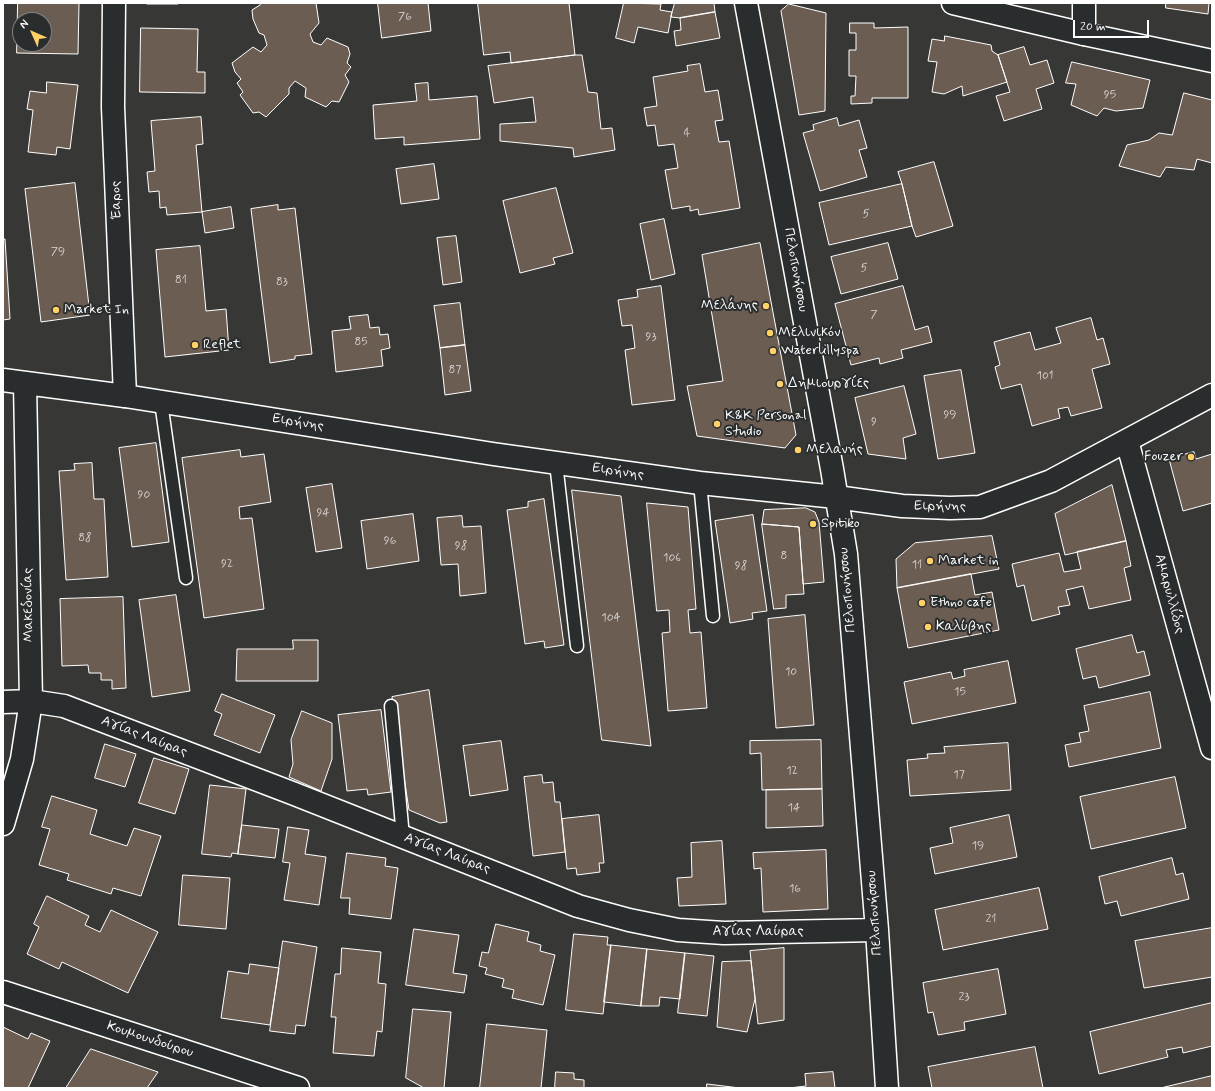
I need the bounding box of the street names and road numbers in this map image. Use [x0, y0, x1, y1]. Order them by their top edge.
street label: Έαρος [108, 180, 126, 220]
street label: Πελοπονήσσου [779, 227, 811, 313]
street label: Ειρήνης [271, 411, 325, 435]
street label: Ειρήνης [591, 460, 645, 484]
street label: Ειρήνης [914, 498, 966, 516]
street label: Πελοπονήσσου [836, 547, 860, 633]
street label: Αμαρυλλίδος [1150, 552, 1188, 636]
street label: Μακεδονίας [20, 568, 38, 642]
street label: Αγίας Λαύρας [98, 713, 190, 761]
street label: Αγίας Λαύρας [401, 830, 493, 878]
street label: Πελοπονήσσου [864, 870, 886, 956]
street label: Αγίας Λαύρας [712, 924, 804, 940]
street label: Κουμουνδούρου [105, 1018, 195, 1062]

